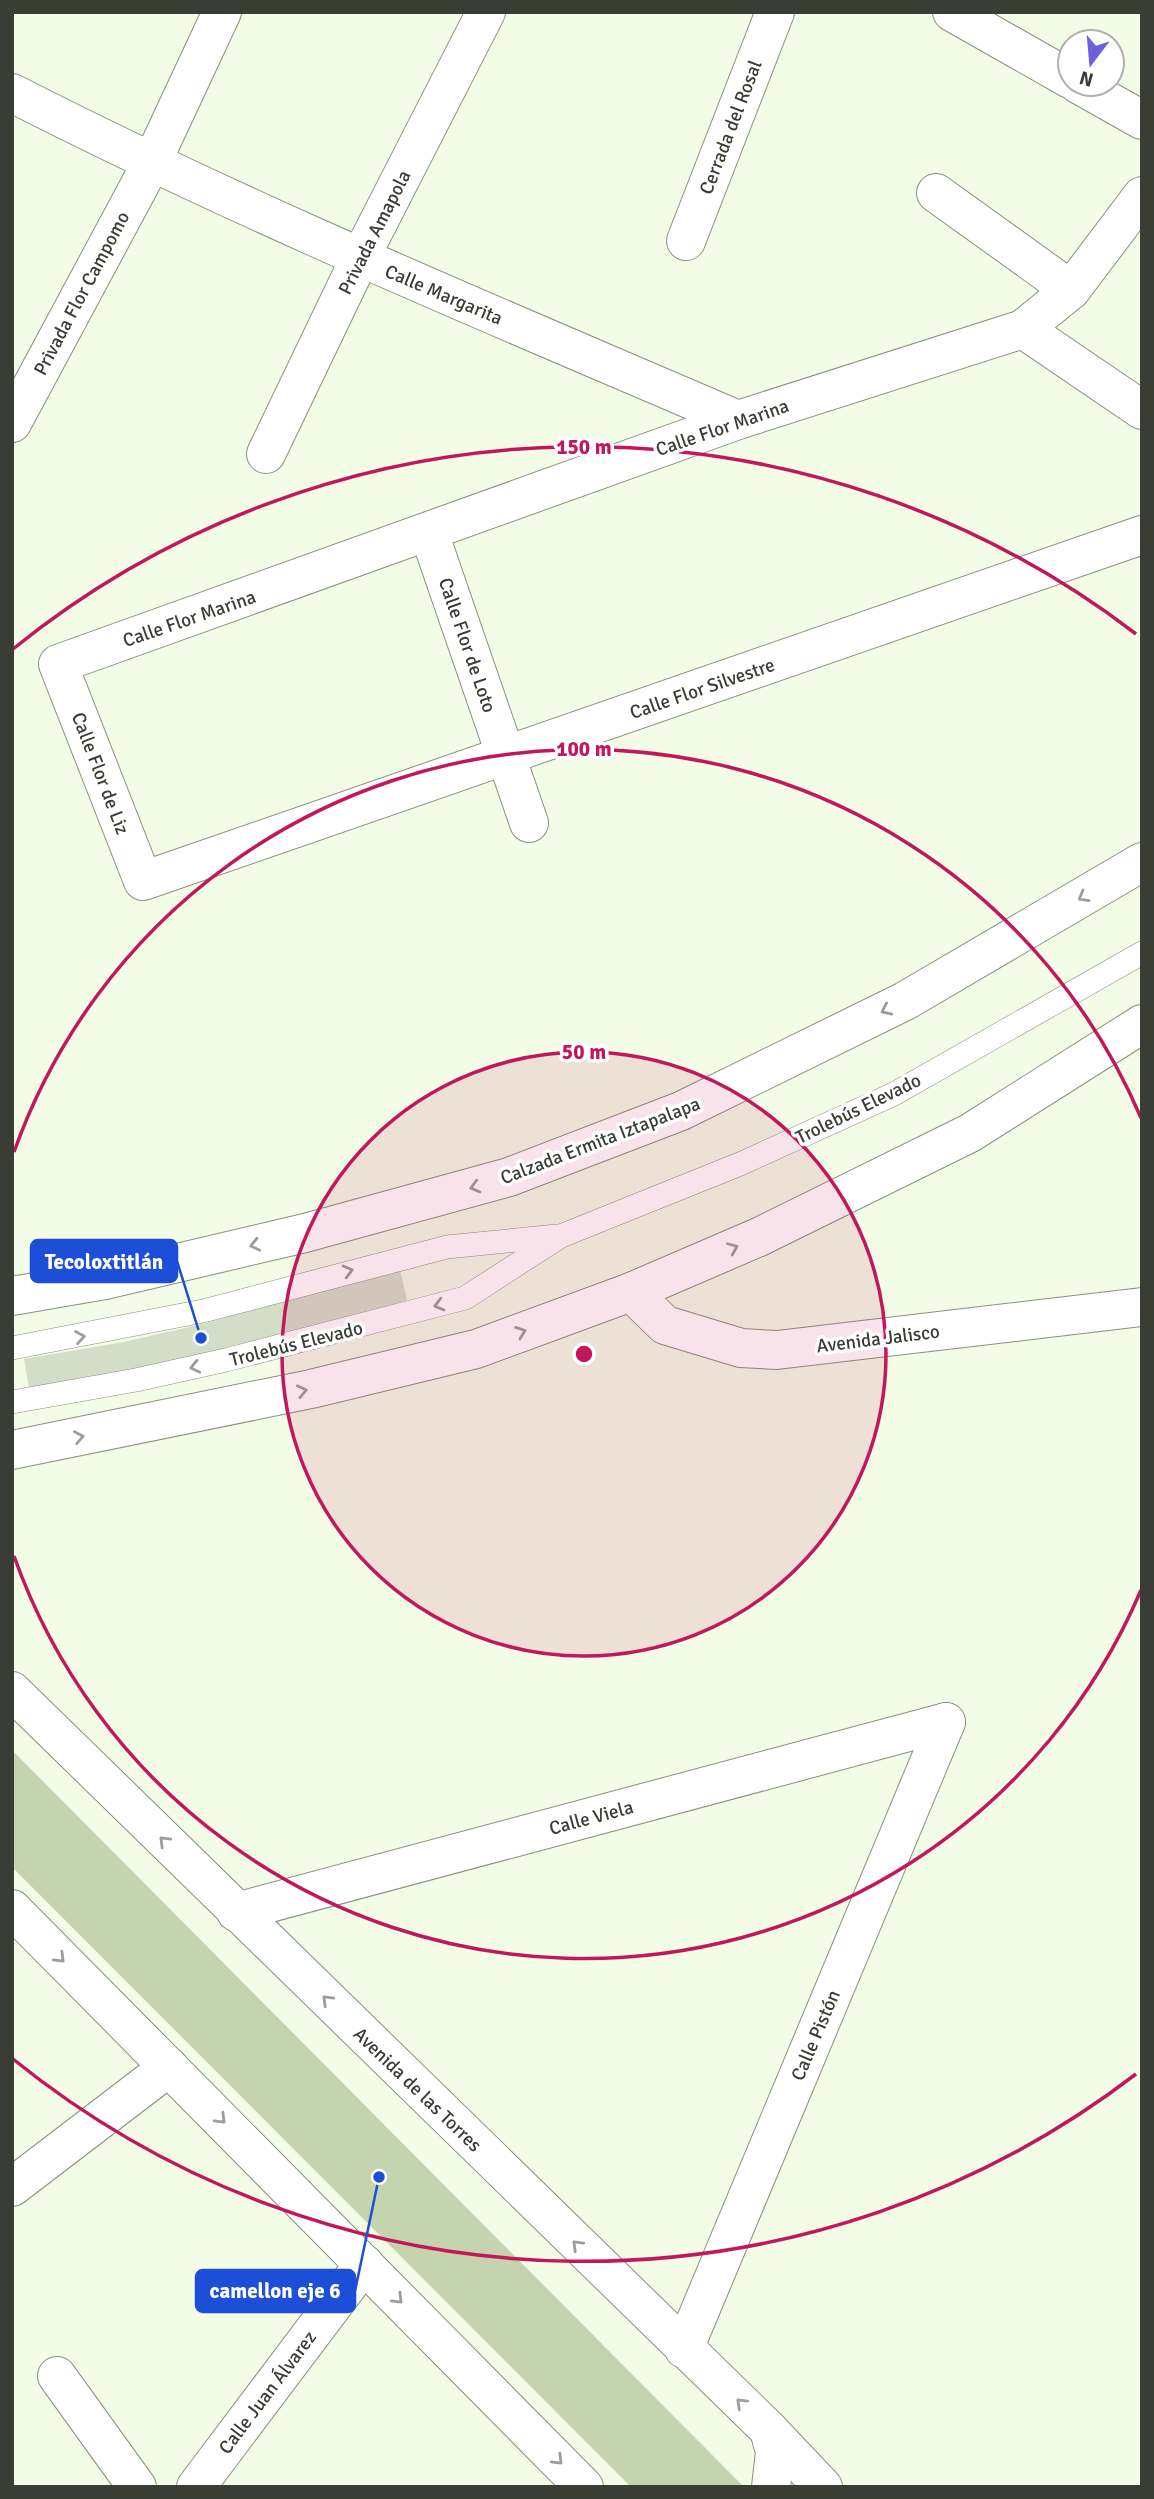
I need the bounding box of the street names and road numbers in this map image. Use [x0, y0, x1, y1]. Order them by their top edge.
street label: Cerrada del Rosal [694, 57, 768, 198]
street label: Privada Amapola [333, 166, 417, 299]
street label: Privada Flor Campomo [29, 207, 135, 380]
street label: Calle Margarita [381, 259, 506, 330]
street label: Calle Flor Marina [653, 394, 792, 462]
street label: Calle Flor de Loto [433, 575, 501, 716]
street label: Calle Flor Marina [120, 585, 259, 653]
street label: Calle Flor Silvestre [627, 653, 778, 725]
street label: Calle Flor de Liz [66, 709, 134, 838]
street label: Trolebús Elevado [792, 1068, 925, 1150]
street label: Calzada Ermita Iztapalapa [497, 1092, 704, 1190]
street label: Trolebús Elevado [227, 1316, 365, 1372]
street label: Avenida Jalisco [815, 1320, 941, 1358]
street label: Calle Viela [546, 1795, 636, 1841]
street label: Calle Pistón [786, 1986, 846, 2084]
street label: Avenida de las Torres [348, 2022, 486, 2157]
street label: Calle Juan Álvarez [214, 2326, 322, 2459]

